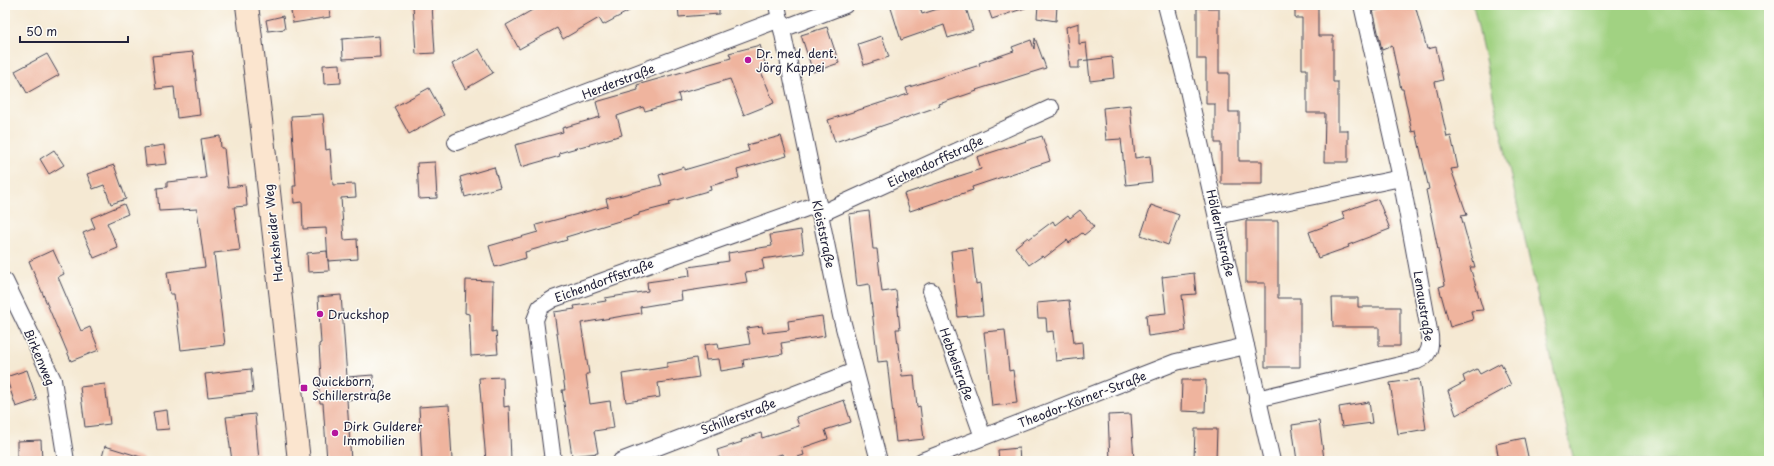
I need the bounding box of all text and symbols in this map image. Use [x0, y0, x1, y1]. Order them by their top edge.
scale bar [20, 18, 128, 44]
text: 50 m [26, 22, 57, 40]
place label: Dr. med. dent. Jörg Kappei [756, 44, 837, 76]
marker: Dr. med. dent. Jörg Kappei [743, 55, 753, 65]
street label: Herderstraße [579, 59, 657, 103]
street label: Eichendorffstraße [884, 131, 986, 191]
street label: Harksheider Weg [259, 183, 287, 283]
street label: Hölderlinstraße [1202, 188, 1240, 278]
street label: Kleiststraße [808, 198, 840, 270]
street label: Eichendorffstraße [552, 254, 656, 306]
street label: Lenaustraße [1410, 269, 1438, 343]
place label: Druckshop [328, 305, 389, 323]
marker: Druckshop [315, 309, 325, 319]
street label: Hebbelstraße [935, 325, 979, 403]
street label: Birkenweg [20, 326, 60, 388]
street label: Theodor-Körner-Straße [1015, 366, 1149, 432]
place label: Quickborn, Schillerstraße [312, 372, 391, 404]
marker: Quickborn, Schillerstraße [299, 383, 309, 393]
street label: Schillerstraße [698, 393, 778, 439]
place label: Dirk Gulderer Immobilien [343, 417, 423, 449]
marker: Dirk Gulderer Immobilien [330, 428, 340, 438]

